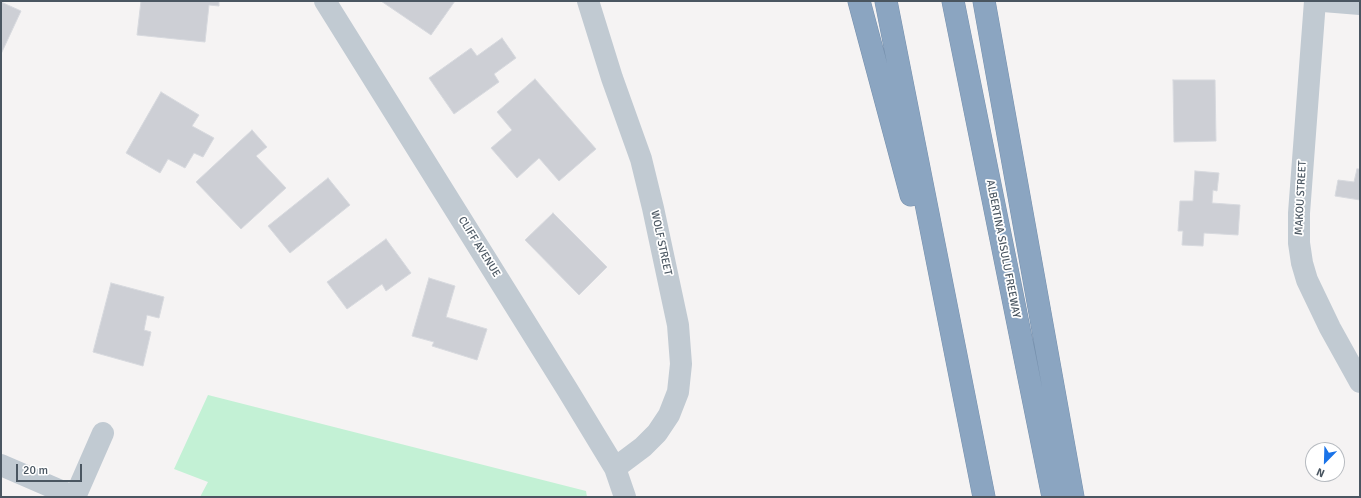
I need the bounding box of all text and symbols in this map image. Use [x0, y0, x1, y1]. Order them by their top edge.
street label: MAKOU STREET [1292, 160, 1310, 236]
street label: ALBERTINA SISULU FREEWAY [983, 179, 1023, 319]
street label: WOLF STREET [648, 209, 674, 277]
street label: CLIFF AVENUE [455, 214, 503, 280]
north arrow [1305, 442, 1345, 482]
scale bar [18, 456, 84, 482]
text: 20 m [23, 463, 48, 478]
text: N [1314, 465, 1327, 480]

